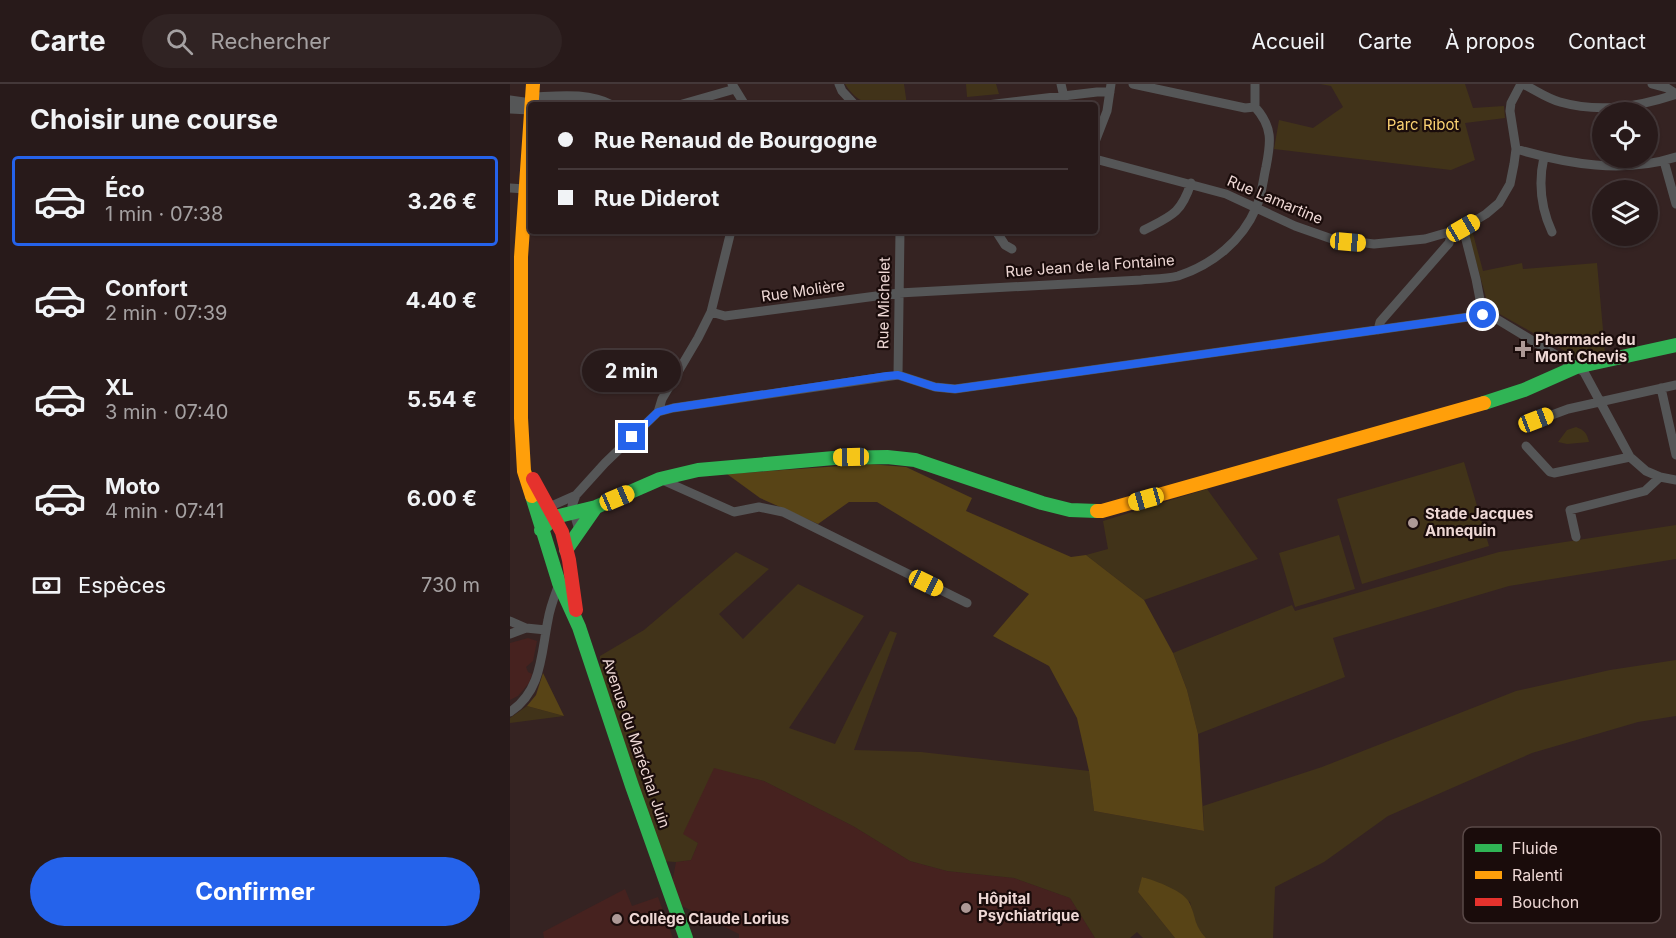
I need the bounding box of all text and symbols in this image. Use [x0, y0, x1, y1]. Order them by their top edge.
search box [142, 14, 562, 68]
text: Carte [30, 24, 106, 58]
icon: search [163, 25, 196, 58]
text: Rechercher [211, 28, 330, 54]
text: Accueil [1251, 29, 1325, 54]
text: Carte [1358, 29, 1412, 54]
text: À propos [1445, 29, 1535, 54]
text: Contact [1568, 29, 1646, 54]
map controls [1592, 102, 1658, 246]
button: locate [1592, 102, 1658, 168]
text: Choisir une course [30, 103, 278, 136]
park label: Parc Ribot [1387, 115, 1459, 134]
text: Rue Renaud de Bourgogne [594, 127, 877, 153]
street label: Rue Lamartine [1225, 171, 1326, 228]
icon: car [33, 174, 87, 228]
text: Éco [105, 176, 145, 202]
button: layers [1592, 180, 1658, 246]
text: Rue Diderot [594, 185, 719, 211]
text: 3.26 € [407, 188, 477, 214]
text: 1 min · 07:38 [105, 202, 223, 226]
car [1443, 211, 1483, 245]
car [1329, 231, 1367, 253]
street label: Rue Jean de la Fontaine [1005, 250, 1175, 281]
street label: Rue Michelet [873, 257, 894, 349]
icon: car [33, 273, 87, 327]
text: Confort [105, 275, 188, 301]
street label: Rue Molière [760, 275, 846, 306]
text: 4.40 € [406, 287, 477, 313]
text: 2 min · 07:39 [105, 301, 227, 325]
route start [1469, 301, 1496, 328]
place label: Pharmacie du Mont Chevis [1535, 330, 1636, 366]
marker: Pharmacie du Mont Chevis [1516, 342, 1530, 356]
callout: 2 min [582, 350, 682, 392]
text: 2 min [605, 359, 658, 383]
icon: car [33, 372, 87, 426]
text: XL [105, 374, 134, 400]
text: 5.54 € [407, 386, 477, 412]
text: 3 min · 07:40 [105, 400, 228, 424]
car [1516, 405, 1556, 435]
route end [618, 423, 645, 450]
car [833, 448, 869, 466]
icon: car [33, 471, 87, 525]
text: Moto [105, 473, 160, 499]
car [597, 483, 637, 513]
text: 6.00 € [407, 485, 477, 511]
car [1126, 485, 1166, 513]
text: 4 min · 07:41 [105, 499, 224, 523]
place label: Stade Jacques Annequin [1425, 504, 1533, 540]
marker: Stade Jacques Annequin [1406, 516, 1420, 530]
car [906, 567, 946, 599]
icon: cash [30, 569, 63, 602]
text: Espèces [78, 572, 166, 598]
text: 730 m [421, 573, 480, 597]
street label: Avenue du Maréchal Juin [598, 655, 675, 831]
legend [1463, 827, 1661, 923]
text: Fluide [1512, 838, 1558, 858]
button: Confirmer [30, 857, 480, 926]
text: Ralenti [1512, 865, 1563, 885]
place label: Hôpital Psychiatrique [978, 889, 1079, 925]
text: Bouchon [1512, 892, 1579, 912]
marker: Hôpital Psychiatrique [959, 901, 973, 915]
place label: Collège Claude Lorius [629, 909, 789, 928]
marker: Collège Claude Lorius [610, 912, 624, 926]

